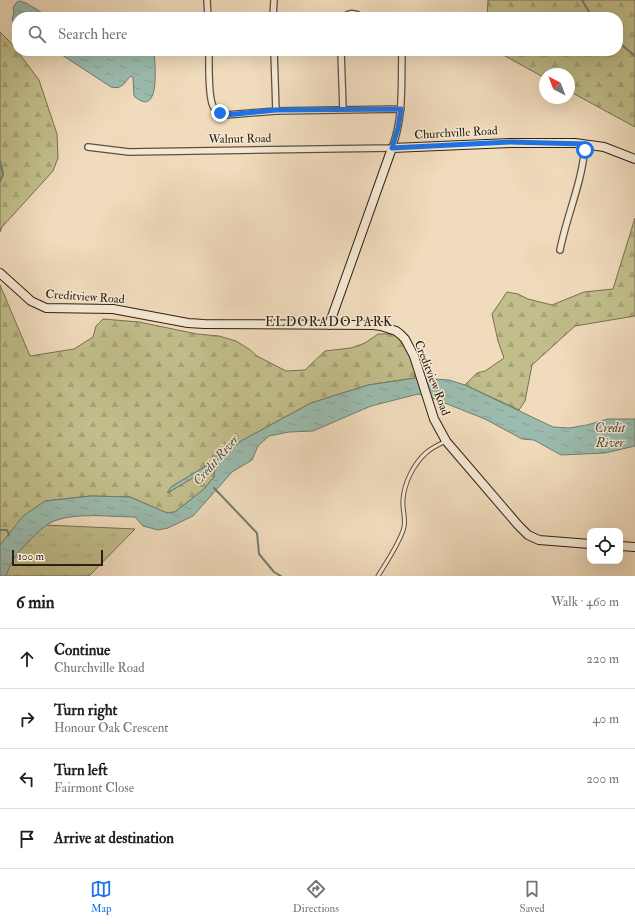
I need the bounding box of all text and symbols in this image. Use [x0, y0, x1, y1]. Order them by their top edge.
search box [12, 12, 623, 56]
icon: search [26, 23, 48, 45]
text: Search here [58, 25, 127, 44]
north arrow [539, 68, 575, 104]
route end [211, 104, 229, 122]
street label: Churchville Road [414, 123, 498, 143]
street label: Walnut Road [207, 131, 272, 147]
route start [576, 141, 594, 159]
street label: Creditview Road [45, 287, 125, 307]
district label: ELDORADO PARK [265, 314, 393, 330]
street label: Creditview Road [411, 338, 453, 418]
water label: Credit River [595, 420, 627, 451]
water label: Credit River [190, 431, 243, 489]
map controls [587, 528, 623, 564]
button: locate [587, 528, 623, 564]
scale bar [12, 548, 103, 567]
text: 100 m [18, 550, 44, 563]
text: 6 min [16, 592, 55, 613]
text: Walk · 460 m [551, 594, 619, 610]
text: Continue [54, 641, 110, 660]
icon: ahead [16, 648, 38, 670]
text: 220 m [586, 651, 619, 667]
text: Churchville Road [54, 660, 145, 676]
text: Turn right [54, 701, 117, 720]
icon: right [16, 708, 38, 730]
text: 40 m [593, 711, 619, 727]
text: Honour Oak Crescent [54, 720, 168, 736]
text: Turn left [54, 761, 108, 780]
icon: left [16, 768, 38, 790]
text: 200 m [586, 771, 619, 787]
text: Fairmont Close [54, 780, 134, 796]
icon: arrive [16, 828, 38, 850]
text: Arrive at destination [54, 829, 174, 848]
tab: Map [90, 878, 112, 915]
tab: Directions [293, 878, 339, 915]
tab: Saved [520, 878, 545, 915]

